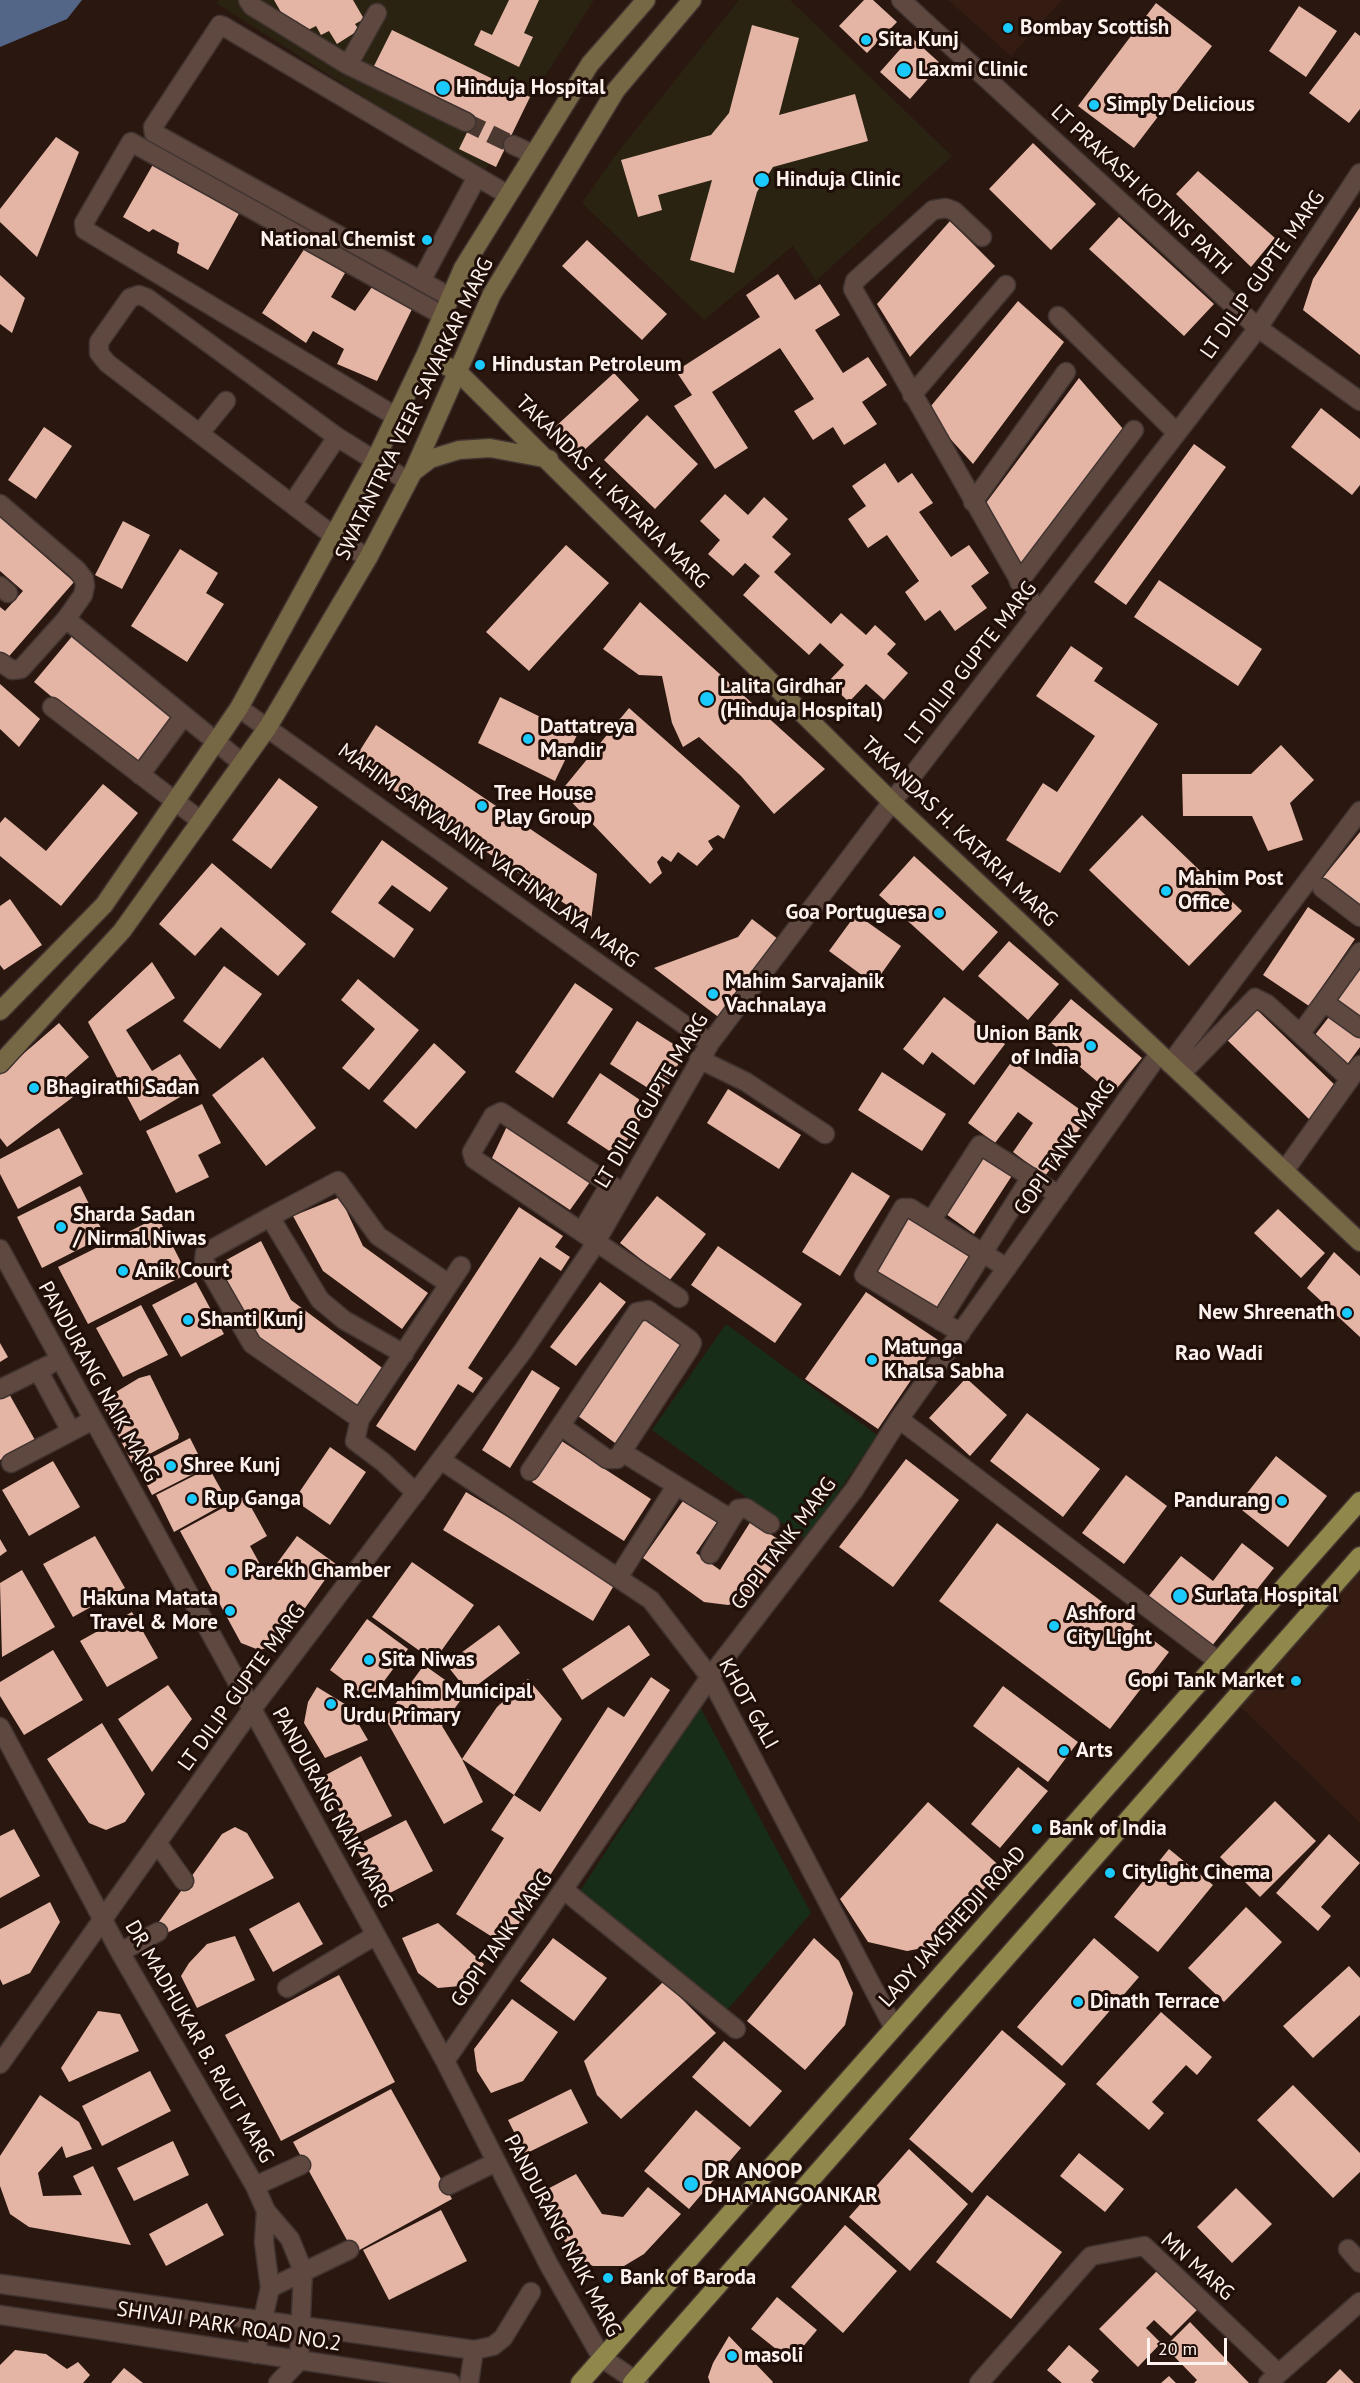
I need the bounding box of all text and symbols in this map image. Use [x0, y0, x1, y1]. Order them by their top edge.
place label: Bombay Scottish [1020, 15, 1169, 41]
marker: Bombay Scottish [1001, 21, 1015, 35]
place label: Sita Kunj [878, 27, 959, 53]
marker: Sita Kunj [859, 33, 873, 47]
place label: Laxmi Clinic [918, 57, 1028, 83]
marker: Laxmi Clinic [895, 61, 913, 79]
place label: Hinduja Hospital [456, 75, 605, 101]
marker: Hinduja Hospital [434, 79, 452, 97]
place label: Simply Delicious [1106, 92, 1255, 118]
marker: Simply Delicious [1087, 98, 1101, 112]
street label: LT PRAKASH KOTNIS PATH [1045, 100, 1237, 280]
place label: Hinduja Clinic [776, 167, 900, 193]
marker: Hinduja Clinic [753, 171, 771, 189]
street label: LT DILIP GUPTE MARG [1195, 186, 1331, 364]
place label: National Chemist [261, 227, 415, 253]
marker: National Chemist [420, 233, 434, 247]
street label: SWATANTRYA VEER SAVARKAR MARG [331, 254, 499, 564]
place label: Hindustan Petroleum [492, 352, 682, 378]
marker: Hindustan Petroleum [473, 358, 487, 372]
street label: TAKANDAS H. KATARIA MARG [510, 390, 714, 594]
street label: LT DILIP GUPTE MARG [900, 577, 1042, 749]
place label: Lalita Girdhar (Hinduja Hospital) [720, 674, 883, 724]
marker: Lalita Girdhar (Hinduja Hospital) [698, 690, 716, 708]
place label: Dattatreya Mandir [540, 714, 634, 764]
marker: Dattatreya Mandir [521, 732, 535, 746]
street label: TAKANDAS H. KATARIA MARG [856, 732, 1062, 932]
street label: MAHIM SARVAJANIK VACHNALAYA MARG [333, 738, 643, 974]
place label: Tree House Play Group [494, 781, 593, 831]
marker: Tree House Play Group [475, 799, 489, 813]
place label: Mahim Post Office [1178, 866, 1283, 916]
marker: Mahim Post Office [1159, 884, 1173, 898]
place label: Goa Portuguesa [786, 900, 927, 926]
marker: Goa Portuguesa [932, 906, 946, 920]
place label: Mahim Sarvajanik Vachnalaya [725, 969, 884, 1019]
marker: Mahim Sarvajanik Vachnalaya [706, 987, 720, 1001]
street label: LT DILIP GUPTE MARG [590, 1009, 714, 1193]
place label: Union Bank of India [976, 1021, 1079, 1071]
marker: Union Bank of India [1084, 1039, 1098, 1053]
place label: Bhagirathi Sadan [46, 1075, 199, 1101]
street label: GOPI TANK MARG [1009, 1076, 1121, 1220]
marker: Bhagirathi Sadan [27, 1081, 41, 1095]
place label: Sharda Sadan / Nirmal Niwas [73, 1202, 206, 1252]
marker: Sharda Sadan / Nirmal Niwas [54, 1220, 68, 1234]
place label: Anik Court [135, 1258, 229, 1284]
marker: Anik Court [116, 1264, 130, 1278]
street label: PANDURANG NAIK MARG [32, 1277, 164, 1487]
place label: New Shreenath [1198, 1300, 1335, 1326]
marker: New Shreenath [1340, 1306, 1354, 1320]
place label: Shanti Kunj [200, 1307, 304, 1333]
marker: Shanti Kunj [181, 1313, 195, 1327]
place label: Matunga Khalsa Sabha [884, 1335, 1004, 1385]
district label: Rao Wadi [1175, 1341, 1263, 1367]
marker: Matunga Khalsa Sabha [865, 1353, 879, 1367]
place label: Shree Kunj [183, 1453, 280, 1479]
marker: Shree Kunj [164, 1459, 178, 1473]
street label: GOPI TANK MARG [726, 1473, 842, 1615]
place label: Rup Ganga [204, 1486, 301, 1512]
place label: Pandurang [1174, 1488, 1270, 1514]
marker: Rup Ganga [185, 1492, 199, 1506]
marker: Pandurang [1275, 1494, 1289, 1508]
place label: Parekh Chamber [244, 1558, 391, 1584]
marker: Parekh Chamber [225, 1564, 239, 1578]
place label: Surlata Hospital [1194, 1583, 1338, 1609]
place label: Hakuna Matata Travel & More [82, 1586, 218, 1636]
marker: Surlata Hospital [1171, 1587, 1189, 1605]
street label: LT DILIP GUPTE MARG [173, 1600, 311, 1776]
place label: Ashford City Light [1066, 1601, 1152, 1651]
marker: Hakuna Matata Travel & More [223, 1604, 237, 1618]
marker: Ashford City Light [1047, 1619, 1061, 1633]
place label: Sita Niwas [381, 1647, 475, 1673]
marker: Sita Niwas [362, 1653, 376, 1667]
street label: KHOT GALI [713, 1654, 783, 1754]
place label: Gopi Tank Market [1128, 1668, 1284, 1694]
marker: Gopi Tank Market [1289, 1674, 1303, 1688]
place label: R.C.Mahim Municipal Urdu Primary [343, 1679, 532, 1729]
marker: R.C.Mahim Municipal Urdu Primary [324, 1697, 338, 1711]
street label: PANDURANG NAIK MARG [266, 1703, 398, 1913]
place label: Arts [1076, 1738, 1113, 1764]
marker: Arts [1057, 1744, 1071, 1758]
place label: Bank of India [1049, 1816, 1167, 1842]
marker: Bank of India [1030, 1822, 1044, 1836]
street label: LADY JAMSHEDJI ROAD [874, 1841, 1032, 2013]
place label: Citylight Cinema [1122, 1860, 1270, 1886]
marker: Citylight Cinema [1103, 1866, 1117, 1880]
street label: GOPI TANK MARG [446, 1868, 558, 2012]
street label: DR MADHUKAR B. RAUT MARG [119, 1916, 279, 2168]
place label: Dinath Terrace [1090, 1989, 1220, 2015]
marker: Dinath Terrace [1071, 1995, 1085, 2009]
street label: PANDURANG NAIK MARG [498, 2131, 626, 2341]
place label: DR ANOOP DHAMANGOANKAR [704, 2159, 878, 2209]
marker: DR ANOOP DHAMANGOANKAR [682, 2175, 700, 2193]
street label: MN MARG [1155, 2228, 1239, 2306]
place label: Bank of Baroda [620, 2265, 756, 2291]
marker: Bank of Baroda [601, 2271, 615, 2285]
street label: SHIVAJI PARK ROAD NO.2 [115, 2297, 343, 2357]
scale bar [1150, 2326, 1230, 2364]
text: 20 m [1158, 2337, 1197, 2360]
place label: masoli [744, 2343, 803, 2369]
marker: masoli [725, 2349, 739, 2363]

